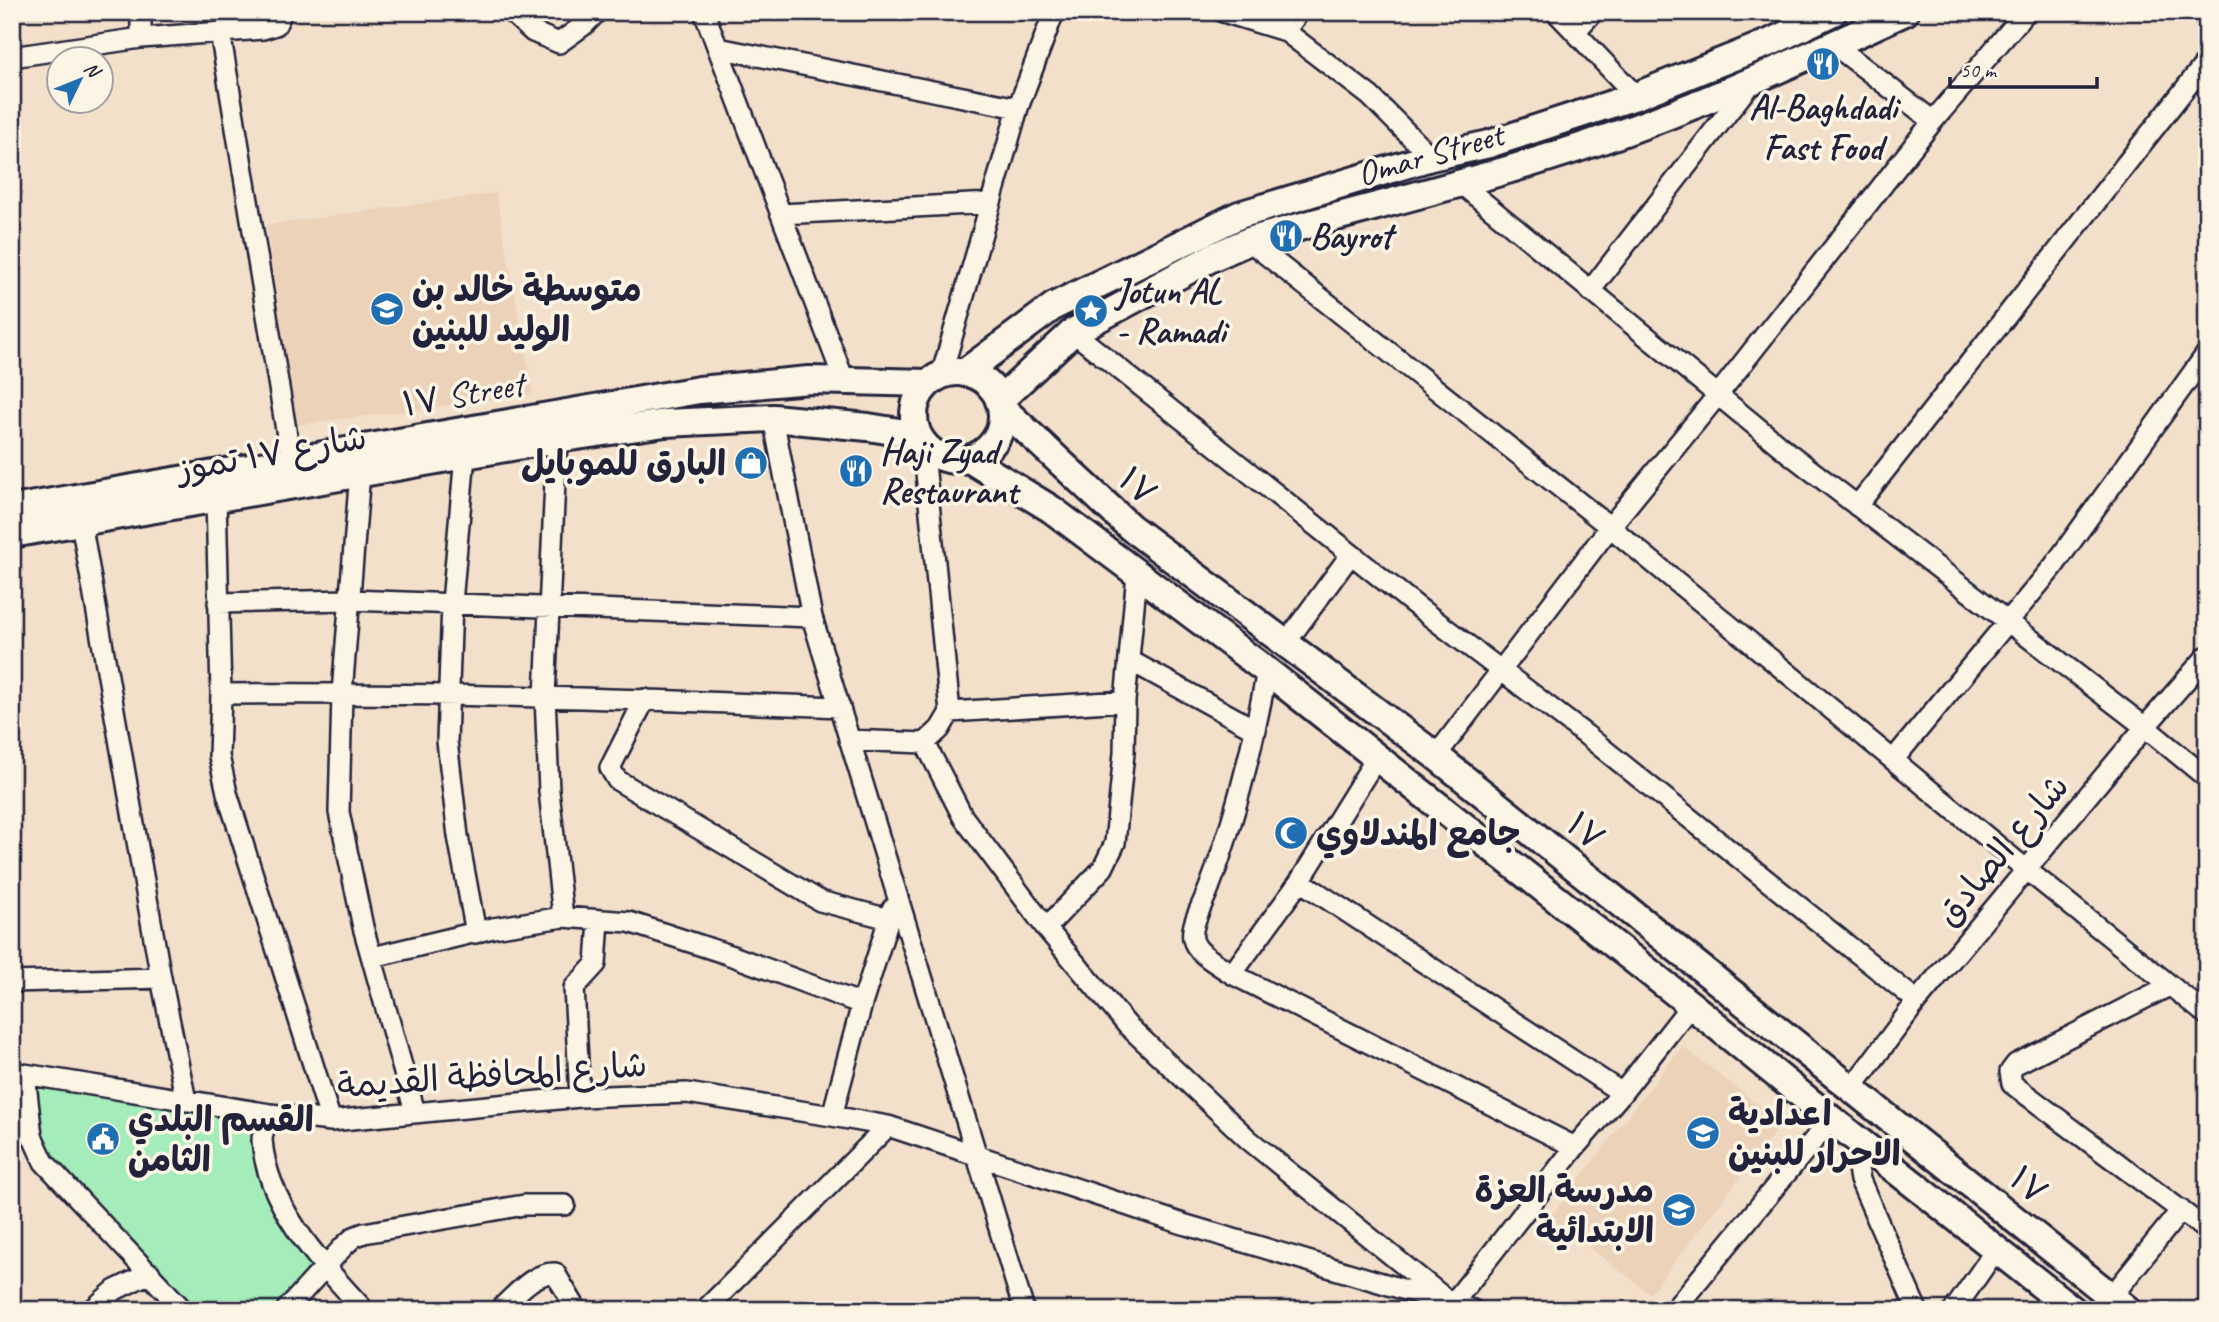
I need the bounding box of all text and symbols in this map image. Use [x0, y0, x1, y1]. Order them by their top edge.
restaurant icon: Al-Baghdadi Fast Food [1804, 45, 1842, 83]
north arrow [46, 46, 116, 116]
scale bar [1950, 46, 2096, 90]
text: N [79, 57, 107, 84]
text: 50 m [1960, 57, 1998, 83]
place label: Al-Baghdadi Fast Food [1749, 85, 1902, 170]
street label: Omar Street [1352, 111, 1511, 196]
place label: Bayrot [1310, 214, 1397, 259]
restaurant icon: Bayrot [1267, 217, 1305, 255]
place label: متوسطة خالد بن الوليد للبنين [412, 267, 642, 352]
place label: Jotun AL - Ramadi [1114, 269, 1231, 354]
school or university icon: متوسطة خالد بن الوليد للبنين [368, 290, 406, 328]
place icon: Jotun AL - Ramadi [1072, 292, 1110, 330]
street label: ١٧ Street [399, 360, 531, 427]
street label: شارع ١٧ تموز [171, 414, 370, 494]
place label: Haji Zyad Restaurant [880, 429, 1022, 514]
place label: البارق للموبايل [521, 441, 726, 486]
shop icon: البارق للموبايل [732, 444, 770, 482]
restaurant icon: Haji Zyad Restaurant [837, 452, 875, 490]
street label: ١٧ [1109, 457, 1167, 515]
street label: شارع الصادق [1925, 765, 2080, 937]
street label: ١٧ [1557, 802, 1615, 860]
place label: جامع المندلاوي [1316, 811, 1521, 859]
mosque icon: جامع المندلاوي [1272, 814, 1310, 852]
street label: شارع المحافظة القديمة [336, 1042, 649, 1110]
place label: اعدادية الاحرار للبنين [1728, 1091, 1900, 1176]
place label: القسم البلدي الثامن [128, 1097, 314, 1182]
school or university icon: اعدادية الاحرار للبنين [1684, 1114, 1722, 1152]
public building icon: القسم البلدي الثامن [84, 1120, 122, 1158]
street label: ١٧ [2000, 1156, 2058, 1214]
place label: مدرسة العزة الابتدائية [1475, 1168, 1654, 1253]
school or university icon: مدرسة العزة الابتدائية [1660, 1191, 1698, 1229]

